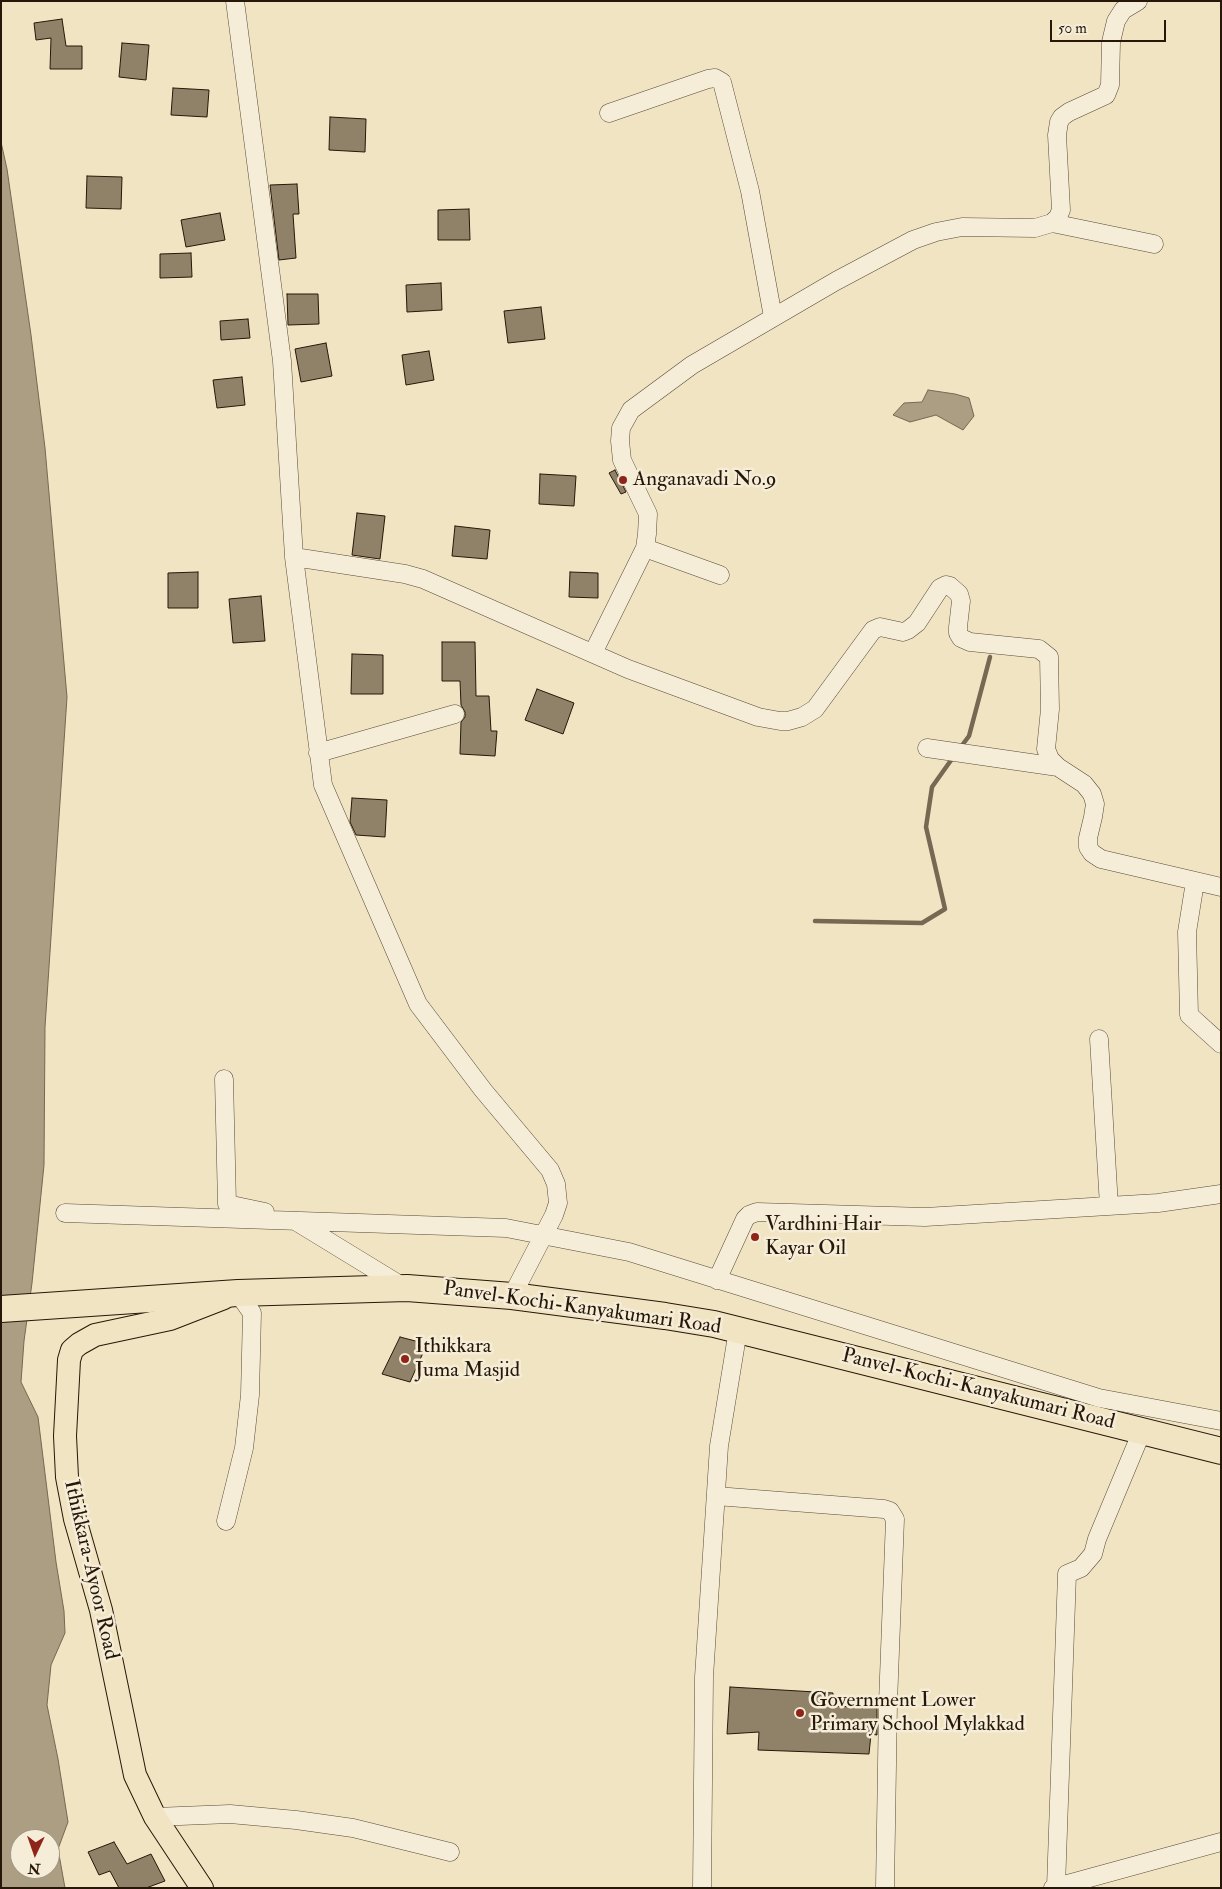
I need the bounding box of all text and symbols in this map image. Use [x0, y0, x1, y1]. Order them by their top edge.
scale bar [1052, 10, 1168, 42]
text: 50 m [1058, 19, 1087, 38]
place label: Anganavadi No.9 [633, 467, 776, 493]
marker: Anganavadi No.9 [617, 474, 629, 486]
place label: Vardhini Hair Kayar Oil [765, 1212, 881, 1262]
marker: Vardhini Hair Kayar Oil [749, 1231, 761, 1243]
street label: Panvel-Kochi-Kanyakumari Road [441, 1277, 723, 1341]
place label: Ithikkara Juma Masjid [415, 1334, 520, 1384]
street label: Panvel-Kochi-Kanyakumari Road [839, 1344, 1117, 1436]
marker: Ithikkara Juma Masjid [399, 1353, 411, 1365]
street label: Ithikkara-Ayoor Road [57, 1478, 123, 1662]
place label: Government Lower Primary School Mylakkad [810, 1688, 1025, 1738]
marker: Government Lower Primary School Mylakkad [794, 1707, 806, 1719]
north arrow [10, 1829, 60, 1879]
text: N [28, 1860, 41, 1877]

